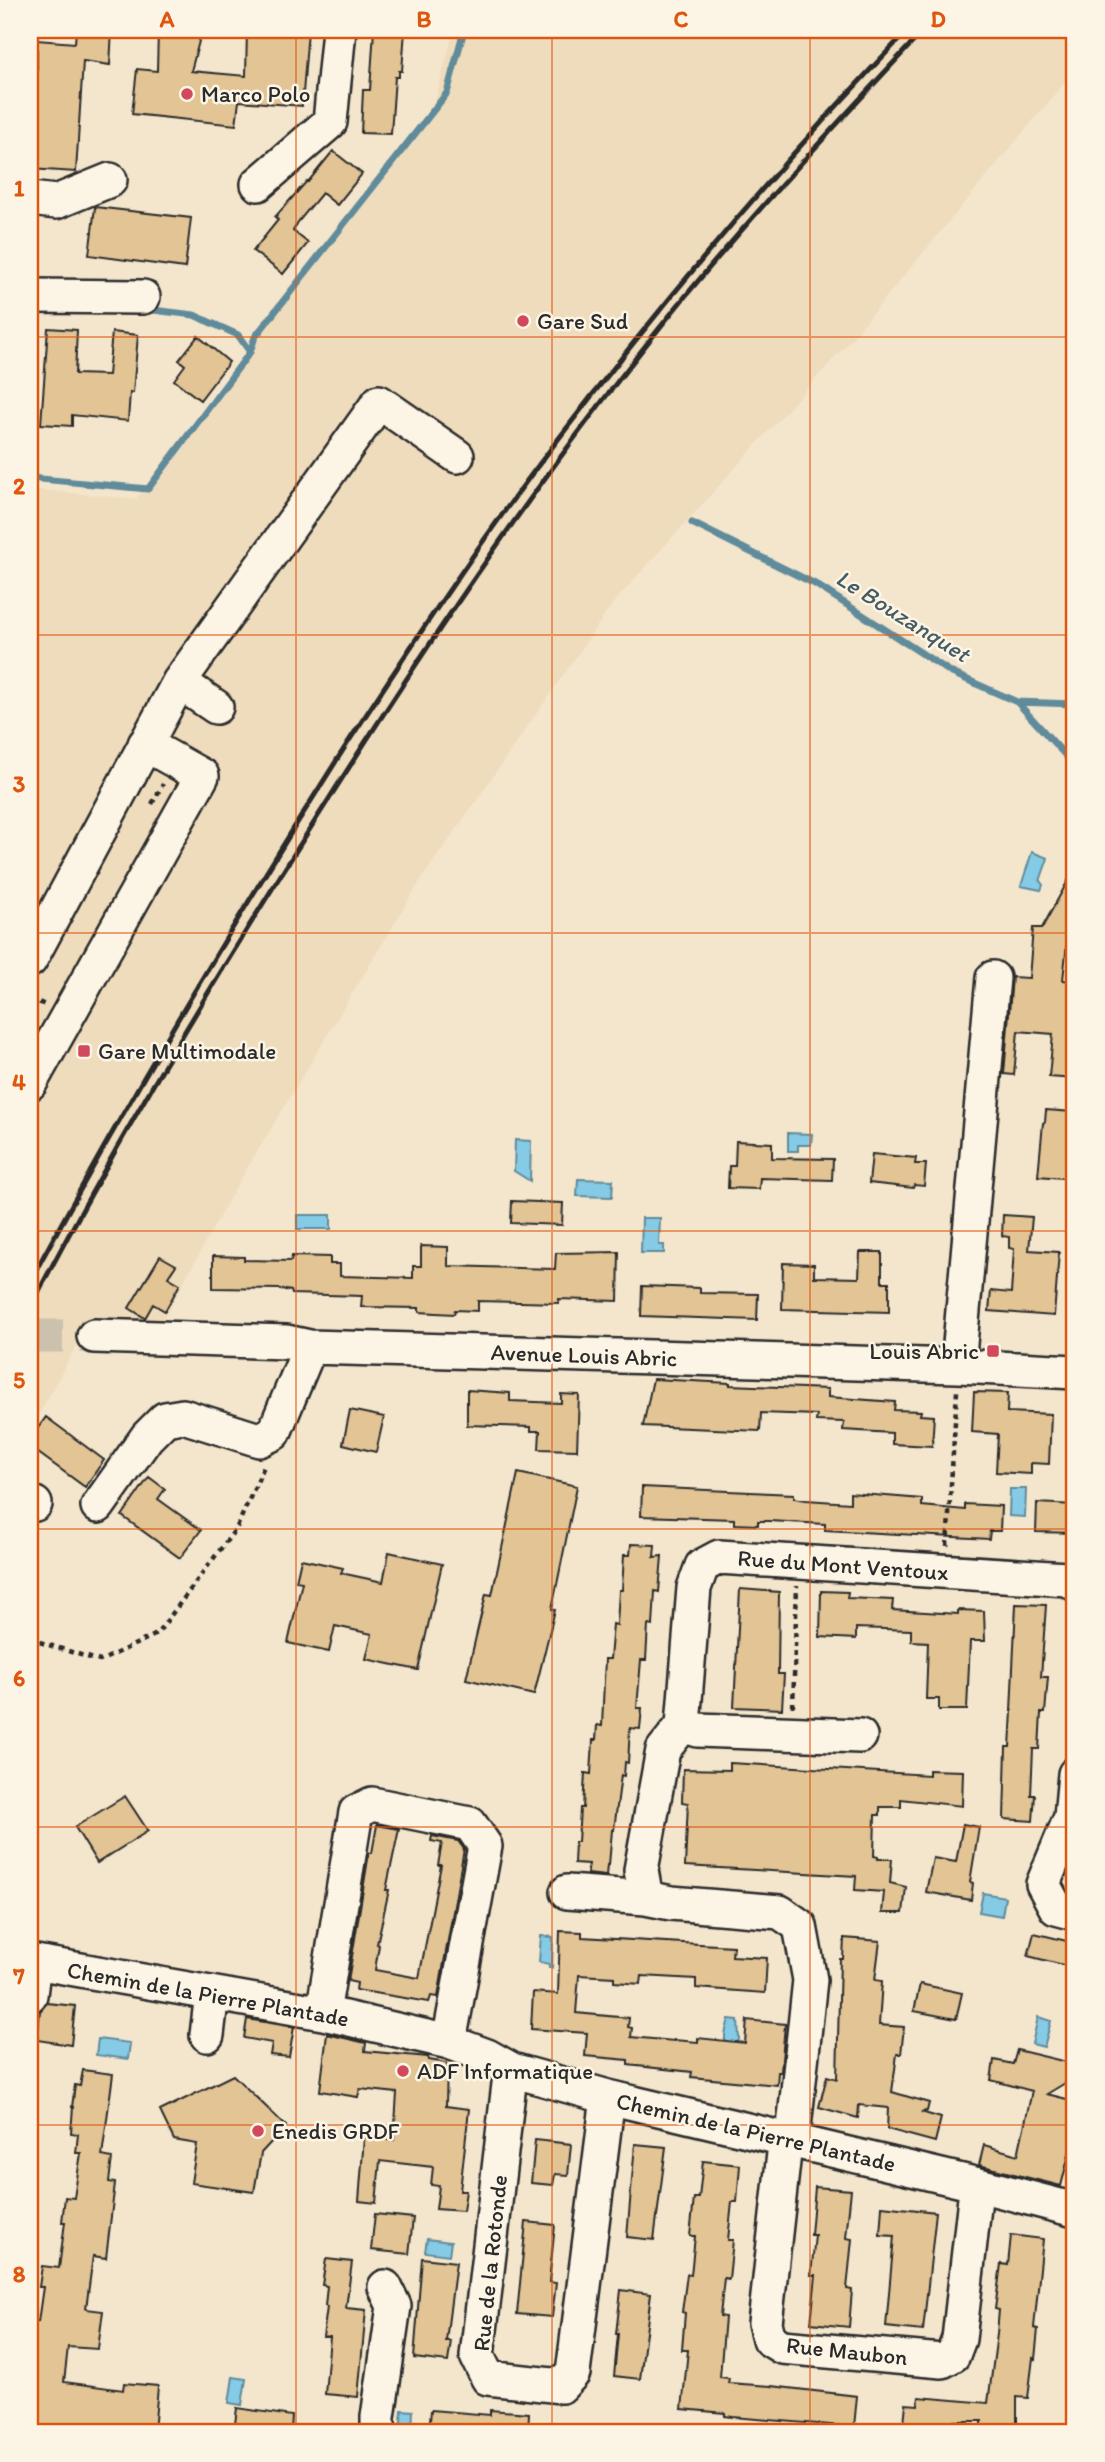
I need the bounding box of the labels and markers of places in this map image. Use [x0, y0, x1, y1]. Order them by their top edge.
place label: Marco Polo [201, 80, 311, 108]
marker: Marco Polo [179, 86, 195, 102]
place label: Gare Sud [537, 307, 628, 335]
marker: Gare Sud [515, 313, 531, 329]
place label: Gare Multimodale [98, 1037, 276, 1065]
marker: Gare Multimodale [76, 1043, 92, 1059]
place label: Louis Abric [869, 1337, 979, 1365]
marker: Louis Abric [985, 1343, 1001, 1359]
place label: ADF Informatique [417, 2057, 593, 2085]
marker: ADF Informatique [395, 2063, 411, 2079]
place label: Enedis GRDF [272, 2117, 400, 2145]
marker: Enedis GRDF [250, 2123, 266, 2139]

